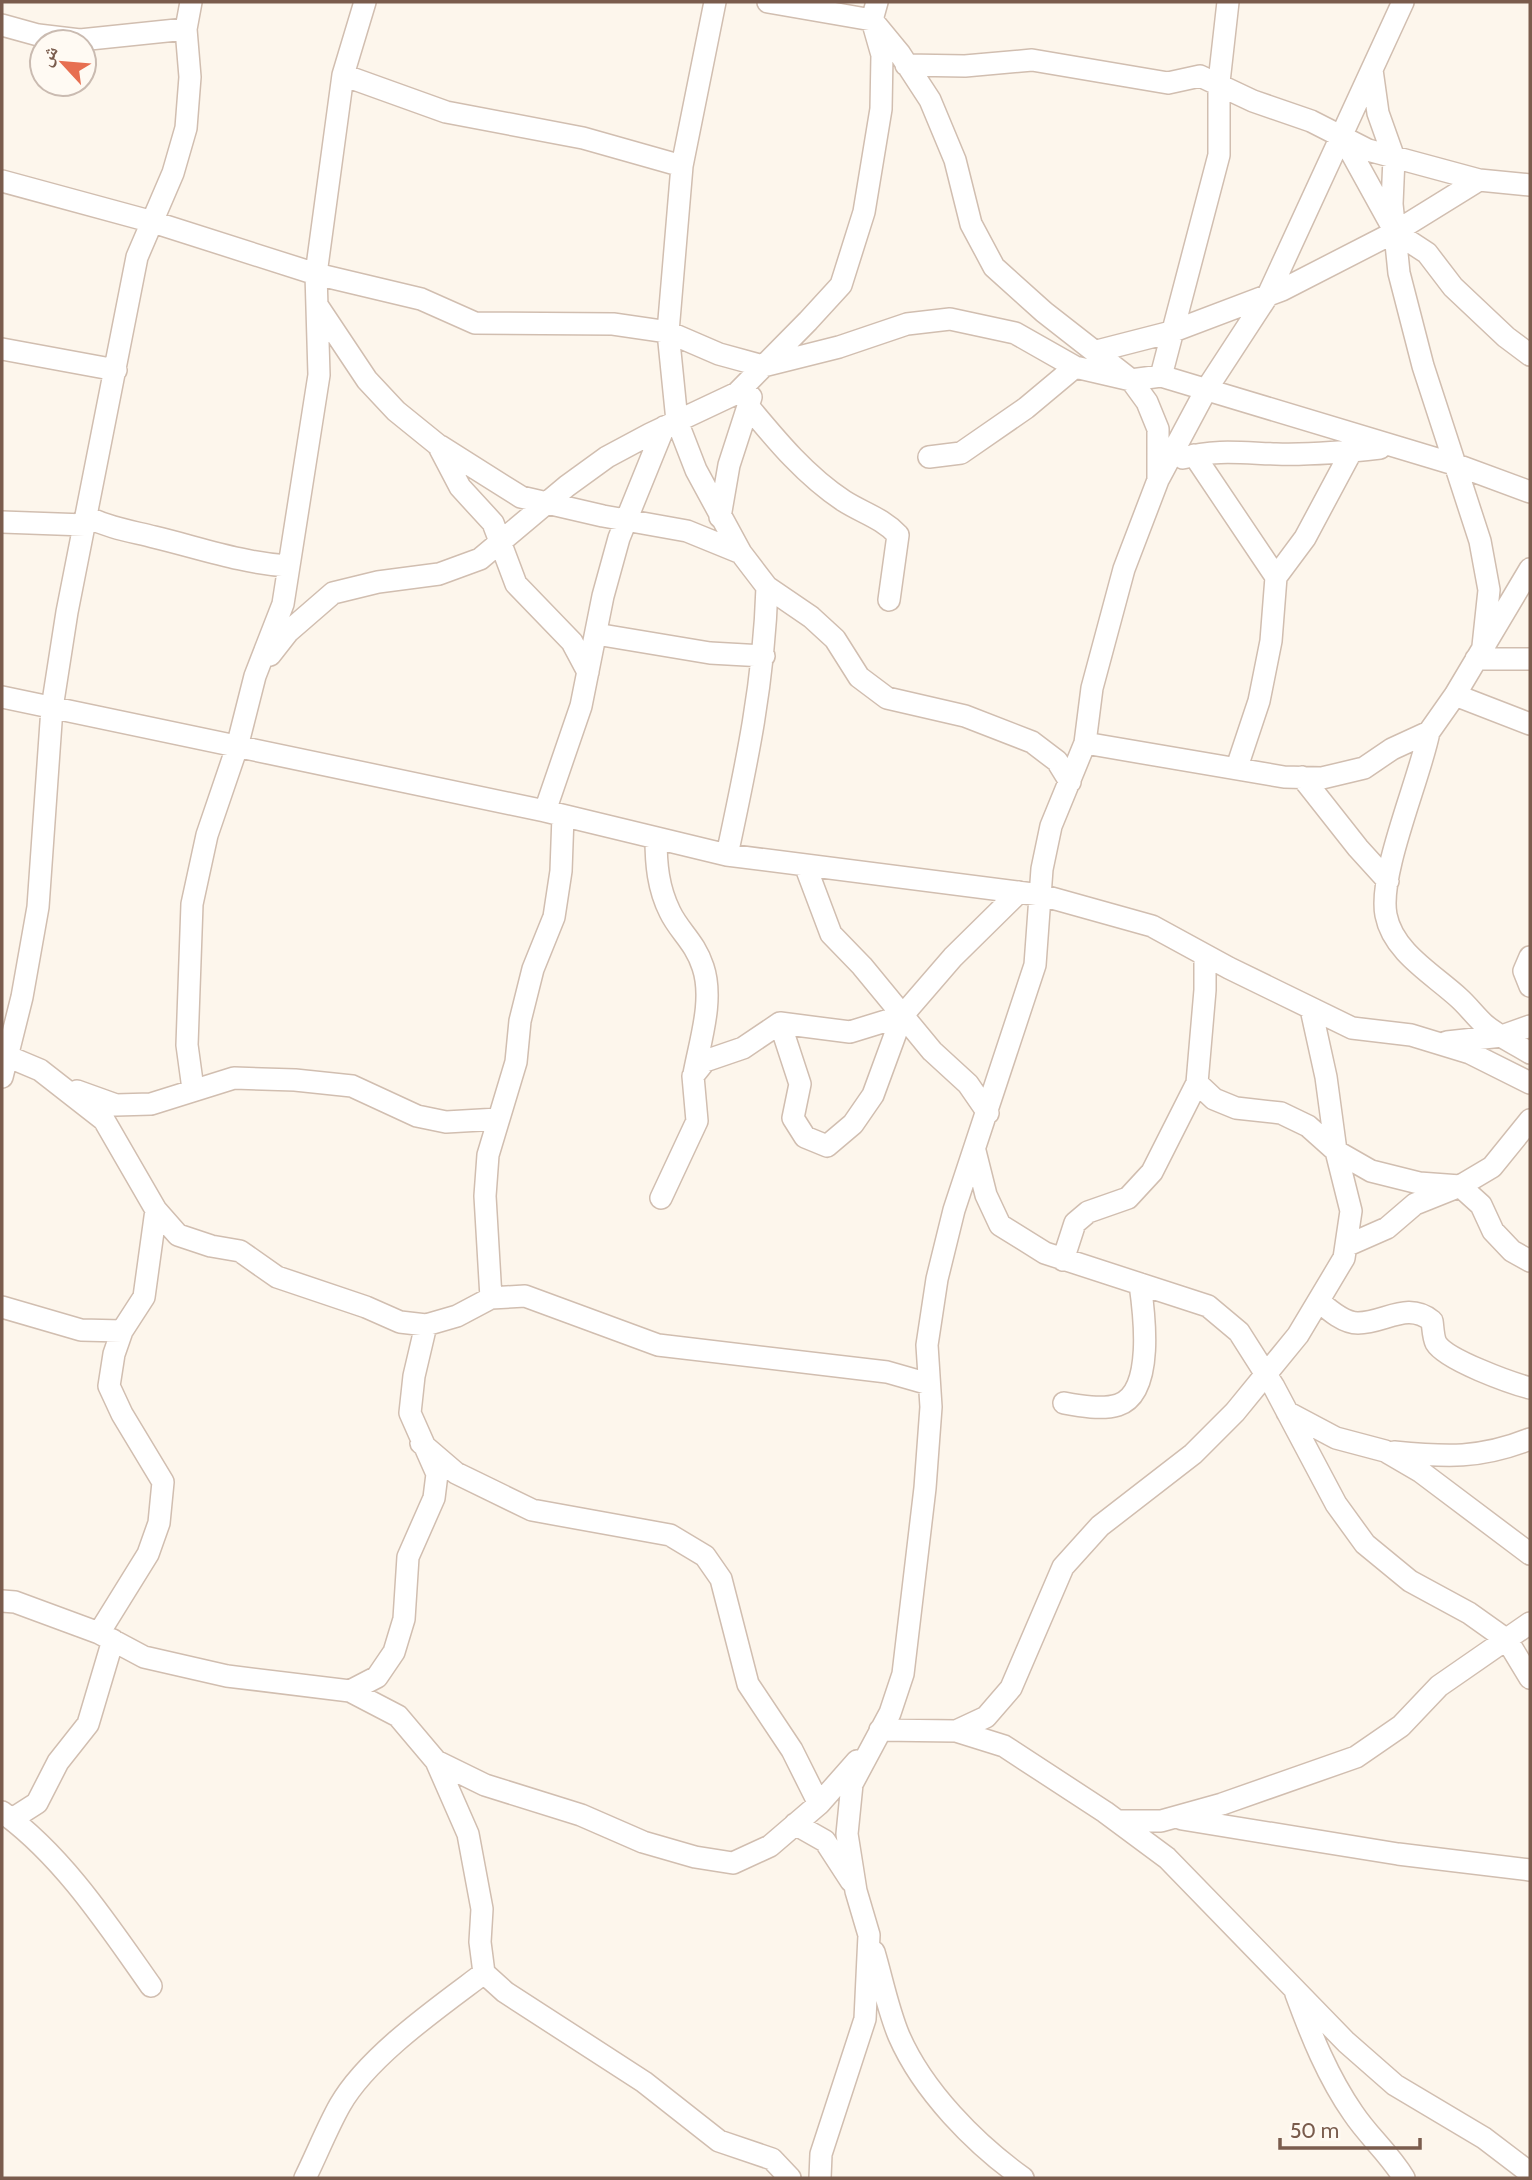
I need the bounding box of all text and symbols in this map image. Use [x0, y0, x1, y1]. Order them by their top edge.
north arrow [28, 28, 98, 98]
text: ش [33, 42, 63, 70]
scale bar [1280, 2106, 1420, 2150]
text: 50 m [1290, 2118, 1339, 2143]

